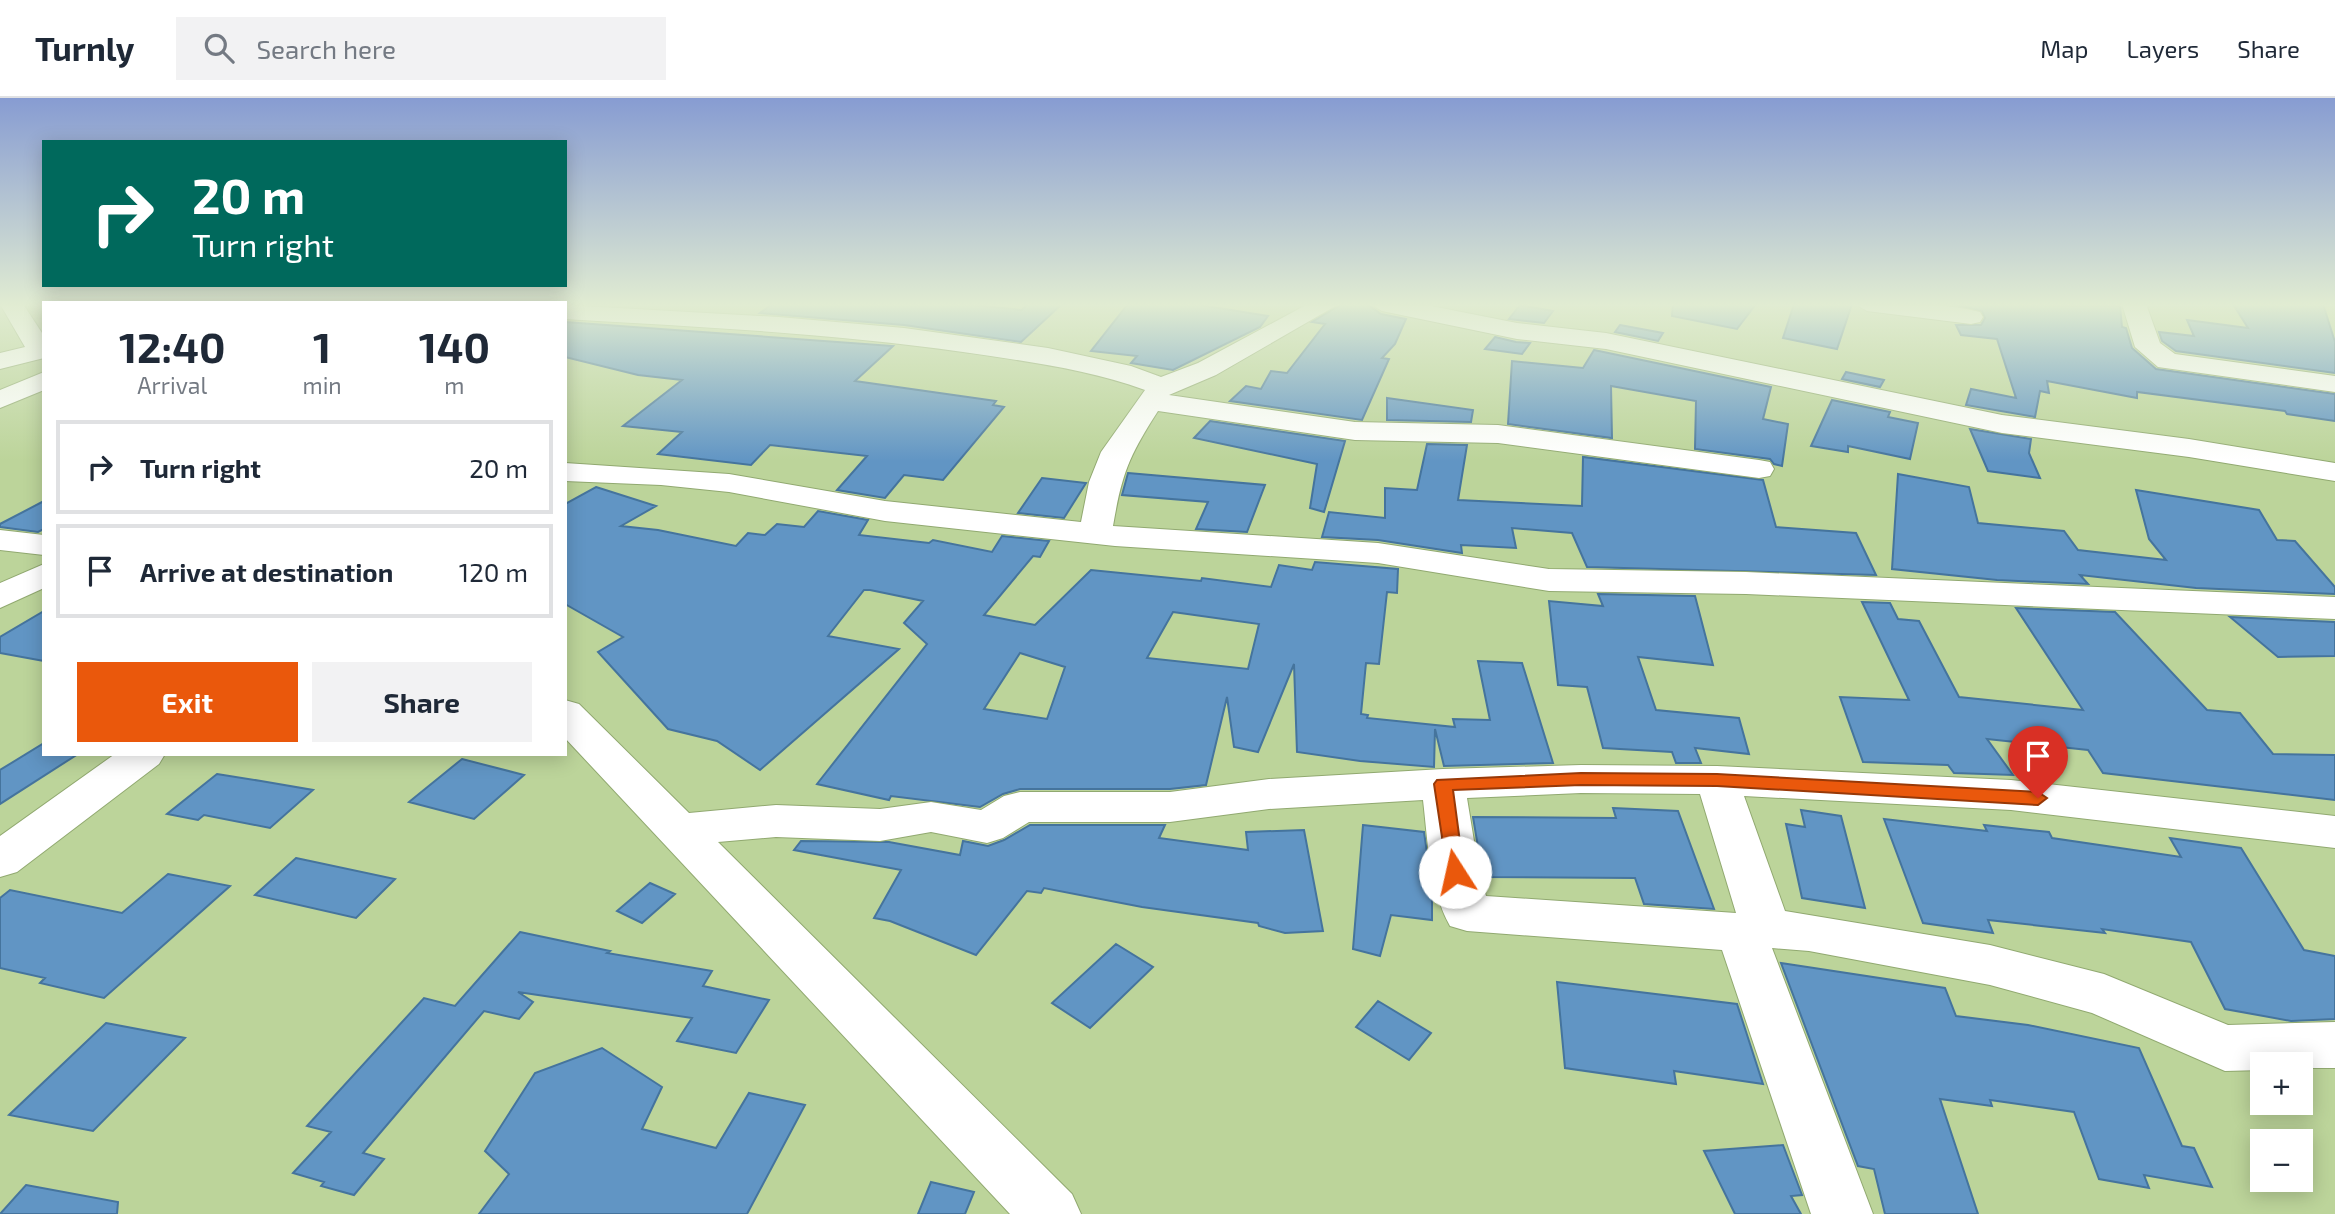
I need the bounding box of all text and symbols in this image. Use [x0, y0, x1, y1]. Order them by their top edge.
search box [176, 17, 666, 80]
text: Turnly [35, 28, 134, 68]
icon: search [200, 29, 238, 67]
text: Search here [256, 33, 396, 64]
text: Map [2040, 34, 2088, 63]
text: Layers [2126, 34, 2199, 63]
text: Share [2237, 34, 2300, 63]
text: 20 m [192, 165, 305, 224]
icon: right [77, 168, 168, 259]
text: Turn right [192, 225, 334, 263]
text: 12:40 [119, 321, 226, 371]
text: 1 [313, 321, 331, 371]
text: 140 [419, 321, 490, 371]
text: Arrival [137, 371, 207, 399]
text: min [302, 371, 342, 399]
text: m [444, 371, 464, 399]
icon: right [81, 448, 119, 486]
text: Turn right [140, 452, 261, 483]
text: 20 m [469, 452, 528, 483]
icon: arrive [81, 552, 119, 590]
text: Arrive at destination [140, 556, 393, 587]
text: 120 m [459, 556, 528, 587]
button: Exit [77, 662, 298, 742]
button: Share [312, 662, 532, 742]
pin [2008, 726, 2068, 798]
icon: arrive [2019, 737, 2057, 775]
position arrow [1418, 835, 1492, 909]
map controls [2250, 1052, 2313, 1192]
button: + [2250, 1052, 2313, 1115]
button: − [2250, 1129, 2313, 1192]

